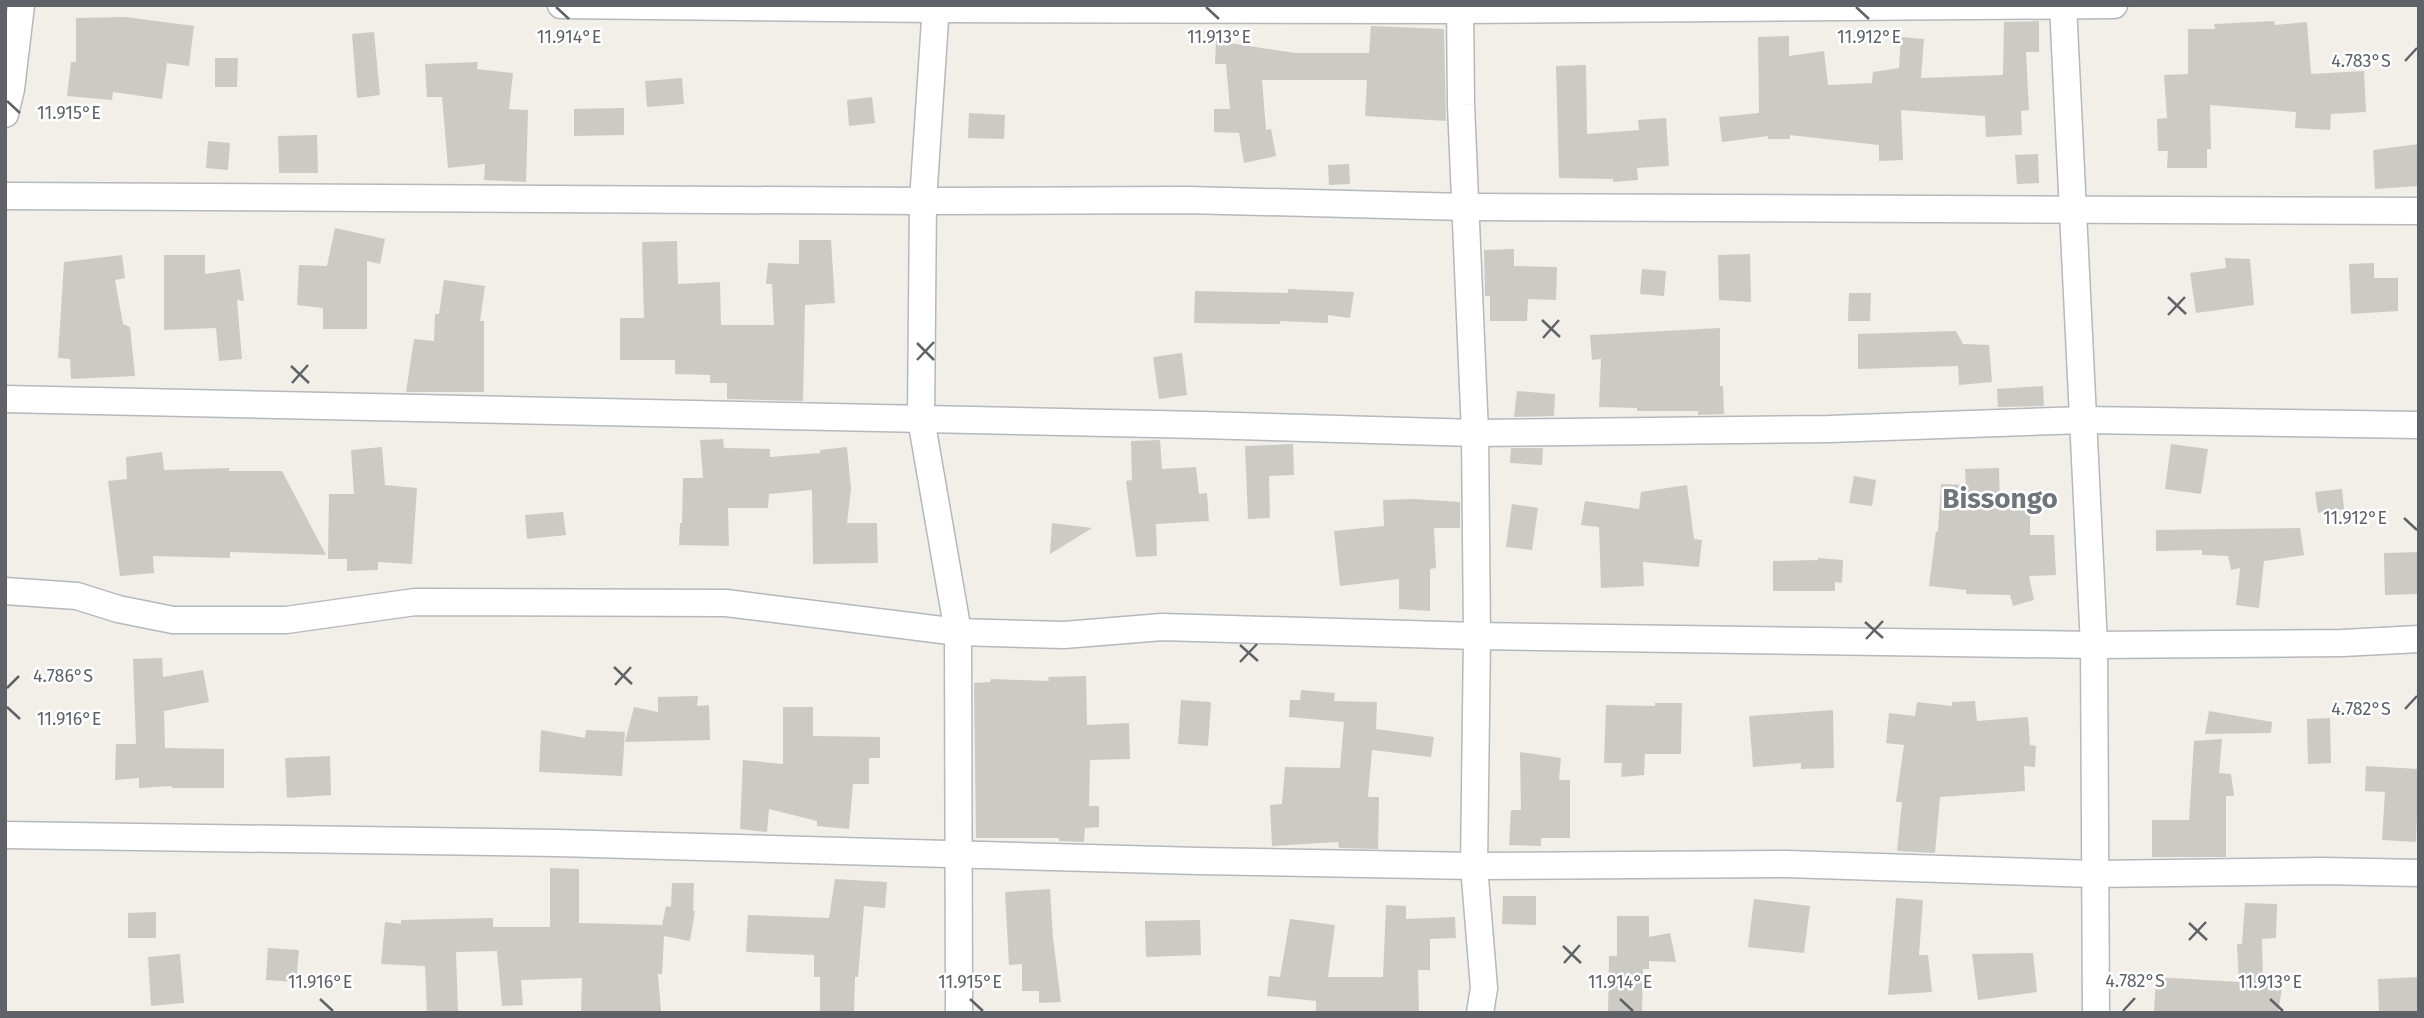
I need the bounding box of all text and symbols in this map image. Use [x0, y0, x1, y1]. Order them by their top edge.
text: 11.914°E [537, 26, 601, 48]
text: 11.913°E [1187, 26, 1251, 48]
text: 11.912°E [1837, 26, 1901, 48]
text: 4.783°S [2331, 50, 2391, 72]
text: 11.915°E [37, 102, 101, 124]
district label: Bissongo [1942, 482, 2058, 515]
text: 11.912°E [2323, 507, 2387, 529]
text: 4.786°S [33, 665, 93, 687]
text: 4.782°S [2331, 698, 2391, 720]
text: 11.916°E [37, 708, 101, 730]
text: 4.782°S [2105, 970, 2165, 992]
text: 11.916°E [288, 971, 352, 993]
text: 11.915°E [938, 971, 1002, 993]
text: 11.914°E [1588, 971, 1652, 993]
text: 11.913°E [2238, 971, 2302, 993]

